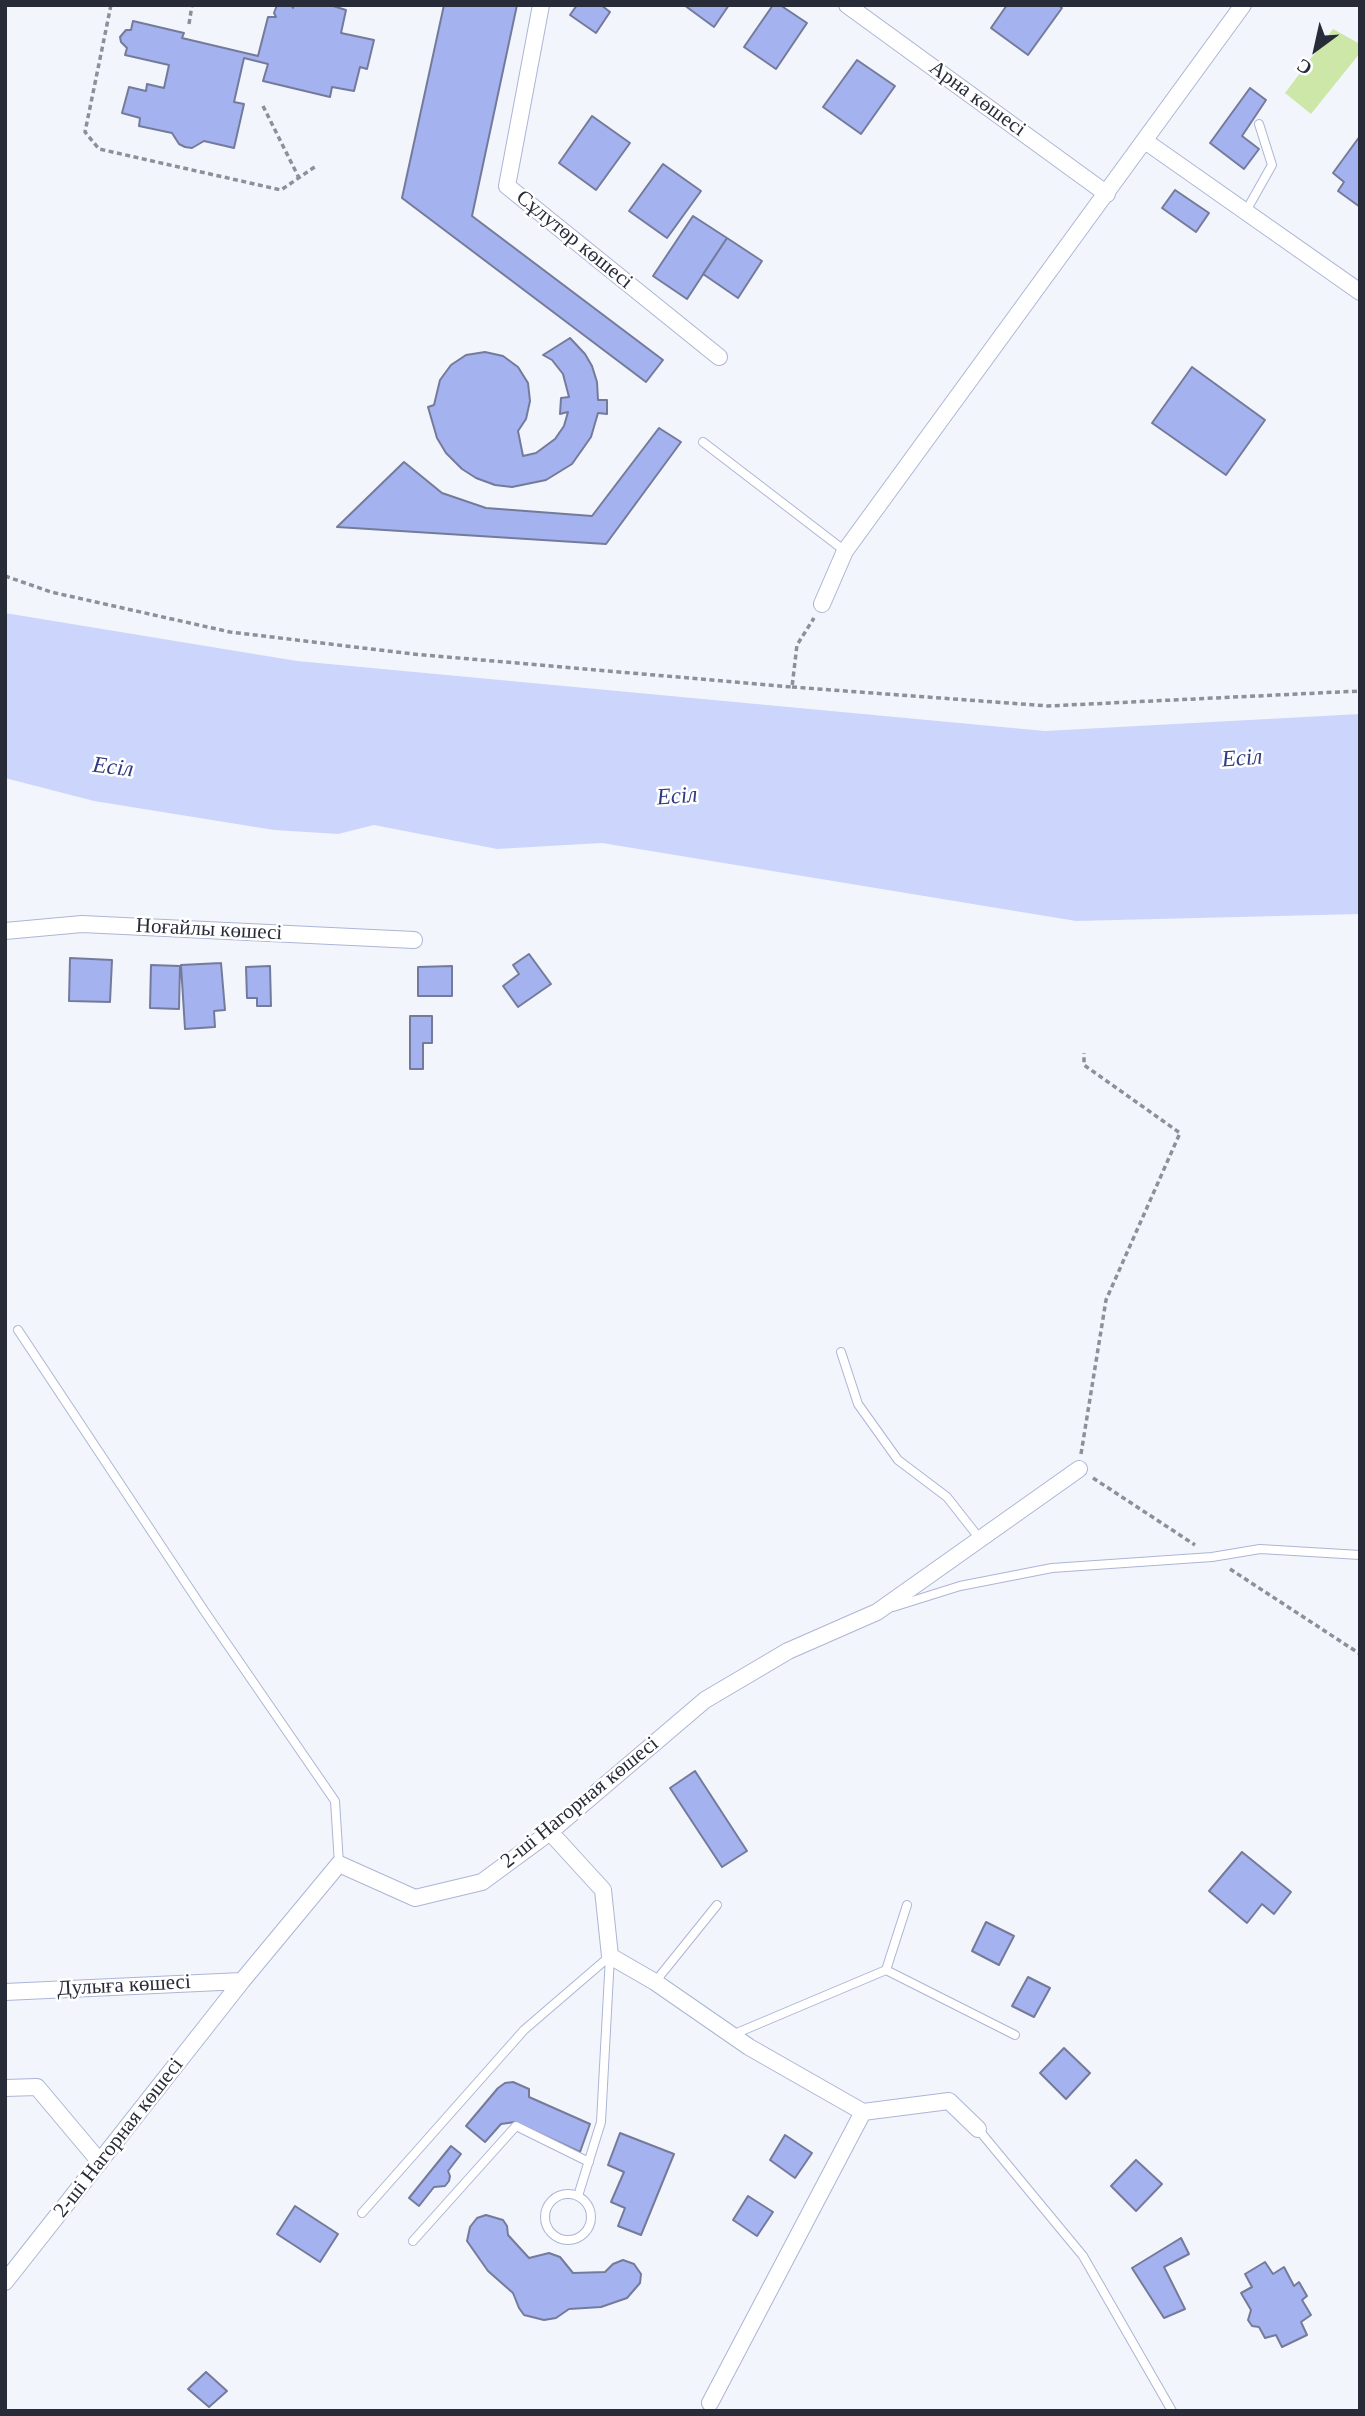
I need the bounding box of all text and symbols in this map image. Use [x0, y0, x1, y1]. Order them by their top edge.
north arrow [1281, 14, 1351, 84]
text: С [1293, 54, 1316, 80]
street label: Арна көшесі [924, 55, 1030, 143]
street label: Сұлутөр көшесі [511, 185, 637, 295]
water label: Есіл [1221, 744, 1263, 774]
water label: Есіл [91, 752, 135, 784]
water label: Есіл [656, 782, 698, 812]
street label: Ноғайлы көшесі [135, 914, 283, 946]
street label: 2-ші Нагорная көшесі [496, 1732, 664, 1874]
street label: Дулыға көшесі [57, 1970, 191, 2002]
street label: 2-ші Нагорная көшесі [49, 2053, 189, 2223]

